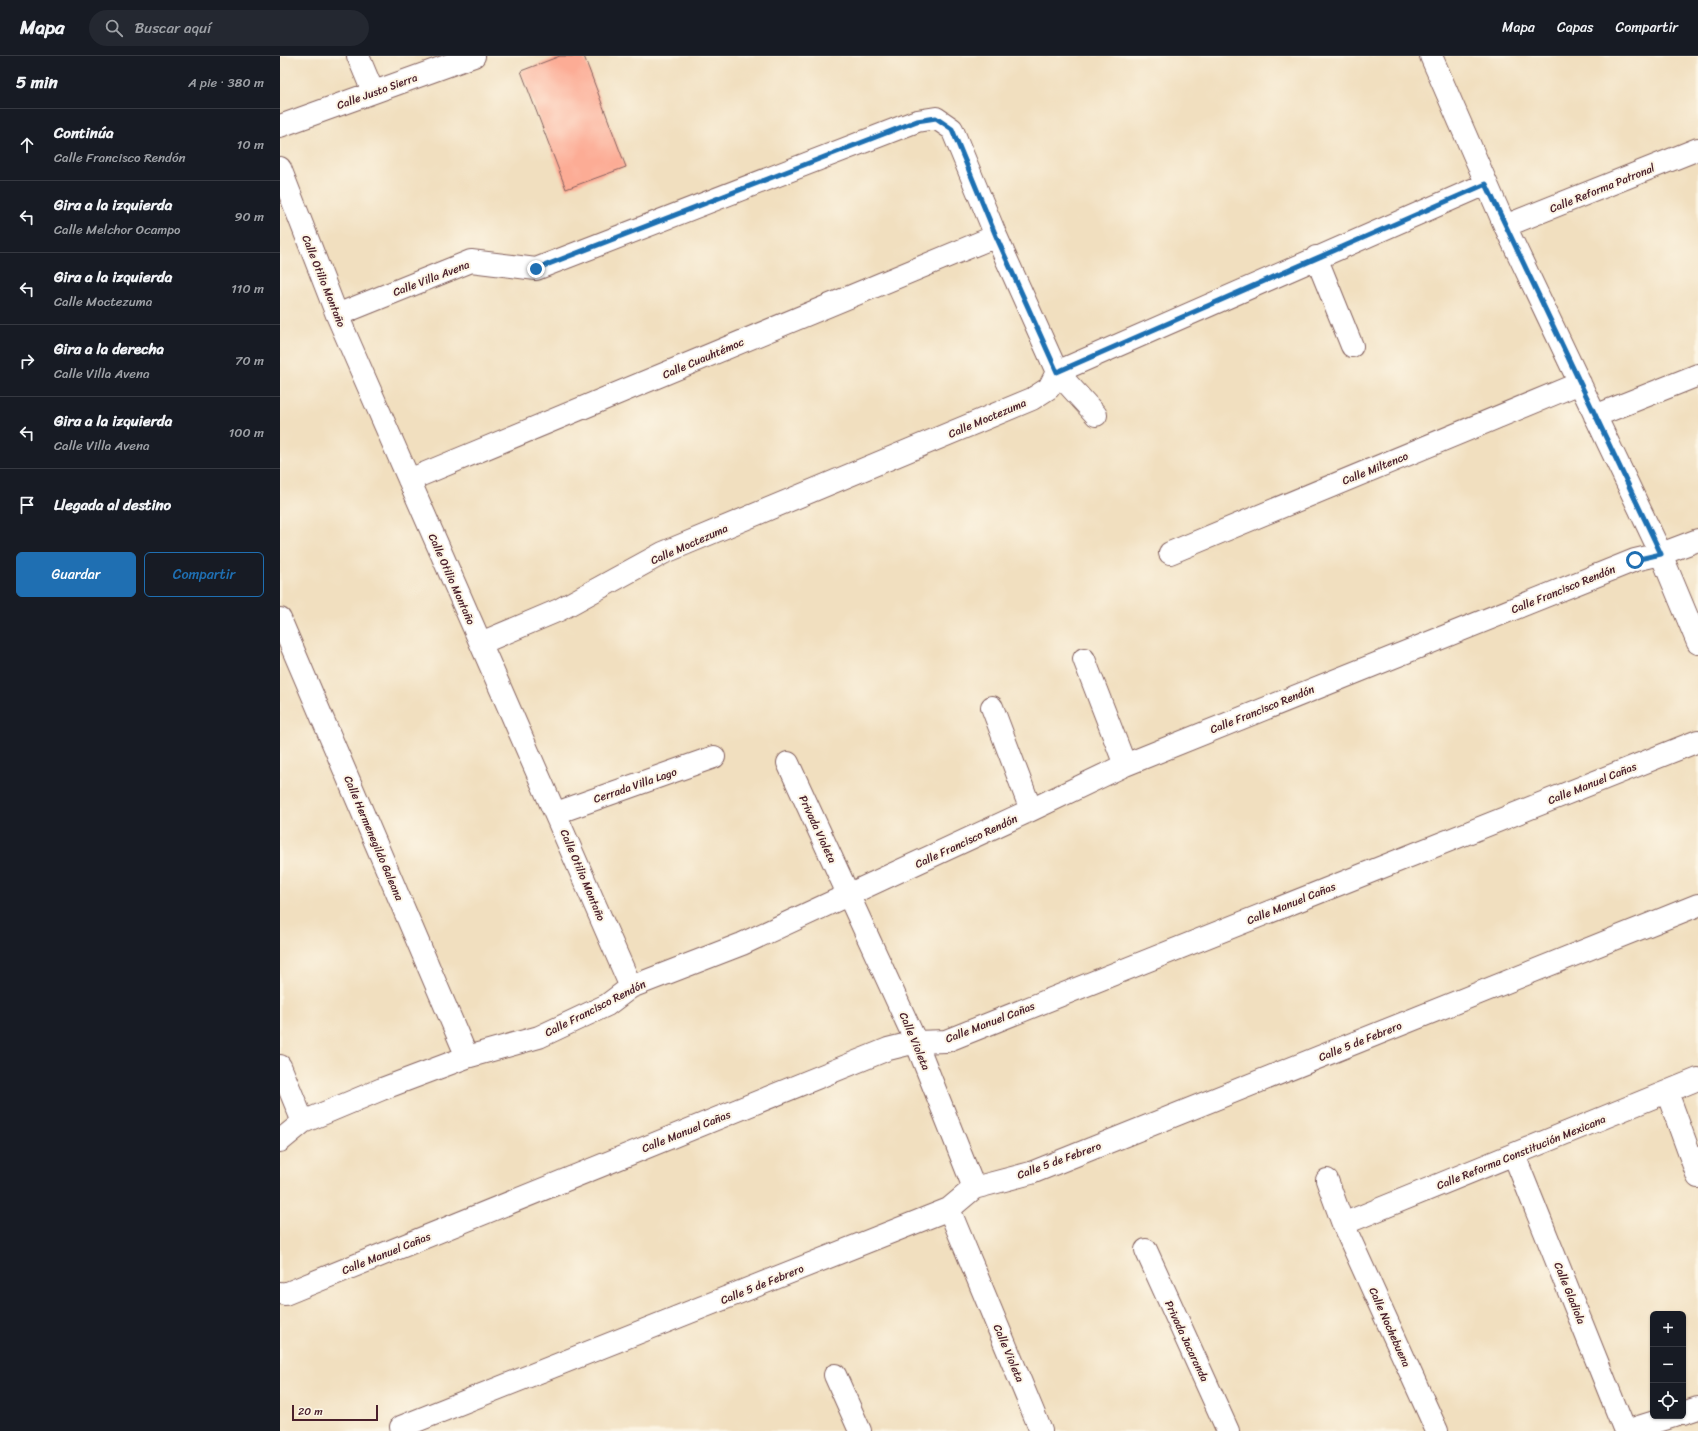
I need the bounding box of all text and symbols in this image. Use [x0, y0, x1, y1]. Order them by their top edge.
search box [89, 10, 369, 46]
text: Mapa [20, 11, 65, 44]
text: Buscar aquí [135, 15, 211, 41]
text: Mapa [1502, 15, 1535, 40]
text: Capas [1557, 15, 1594, 40]
text: Compartir [1616, 15, 1678, 40]
icon: search [103, 17, 125, 39]
text: 5 min [16, 67, 58, 97]
street label: Calle Justo Sierra [334, 68, 421, 115]
text: A pie · 380 m [188, 71, 264, 94]
text: Continúa [54, 120, 113, 146]
text: 10 m [237, 133, 264, 156]
icon: ahead [16, 134, 38, 156]
text: Calle Francisco Rendón [54, 146, 186, 169]
street label: Calle Reforma Patronal [1547, 158, 1659, 218]
text: Gira a la izquierda [54, 192, 172, 218]
text: 90 m [234, 205, 264, 228]
icon: left [16, 206, 38, 228]
text: Calle Melchor Ocampo [54, 218, 181, 241]
street label: Calle Otilio Montaño [296, 232, 351, 331]
street label: Calle Villa Avena [390, 255, 473, 302]
route end [527, 260, 545, 278]
text: Gira a la izquierda [54, 264, 172, 290]
text: 110 m [231, 277, 264, 300]
icon: left [16, 278, 38, 300]
text: Calle Moctezuma [54, 290, 152, 313]
street label: Calle Cuauhtémoc [659, 333, 747, 384]
text: Gira a la derecha [54, 336, 164, 362]
text: 70 m [235, 349, 264, 372]
icon: right [16, 350, 38, 372]
text: Calle Villa Avena [54, 362, 150, 385]
street label: Calle Moctezuma [945, 393, 1030, 443]
text: Gira a la izquierda [54, 408, 172, 434]
text: 100 m [229, 421, 264, 444]
icon: left [16, 422, 38, 444]
text: Calle Villa Avena [54, 434, 150, 457]
street label: Calle Miltenco [1339, 446, 1412, 490]
text: Llegada al destino [54, 492, 171, 518]
icon: arrive [16, 494, 38, 516]
street label: Calle Moctezuma [647, 519, 731, 570]
street label: Calle Otilio Montaño [423, 530, 480, 628]
route start [1626, 551, 1644, 569]
button: Guardar [16, 552, 136, 597]
button: Compartir [144, 552, 264, 597]
street label: Calle Francisco Rendón [1508, 560, 1618, 619]
street label: Calle Francisco Rendón [1207, 680, 1317, 739]
street label: Calle Manuel Cañas [1545, 757, 1640, 810]
street label: Cerrada Villa Lago [591, 762, 680, 809]
street label: Calle Hermenegildo Galeana [339, 773, 409, 904]
street label: Privada Violeta [794, 792, 842, 867]
street label: Calle Francisco Rendón [912, 809, 1021, 874]
street label: Calle Otilio Montaño [555, 826, 611, 924]
street label: Calle Manuel Cañas [1244, 877, 1339, 930]
street label: Calle Francisco Rendón [541, 975, 649, 1042]
street label: Calle Manuel Cañas [943, 996, 1039, 1048]
street label: Calle Violeta [894, 1009, 935, 1074]
street label: Calle 5 de Febrero [1316, 1016, 1405, 1067]
street label: Calle Manuel Cañas [639, 1105, 734, 1158]
street label: Calle Reforma Constitución Mexicana [1434, 1110, 1609, 1195]
street label: Calle 5 de Febrero [1014, 1136, 1105, 1185]
street label: Calle Manuel Cañas [339, 1227, 434, 1280]
street label: Calle 5 de Febrero [718, 1259, 807, 1310]
street label: Calle Gladiola [1548, 1259, 1591, 1328]
street label: Calle Nochebuena [1363, 1284, 1416, 1371]
street label: Privada Jacaranda [1159, 1297, 1214, 1386]
map controls [1650, 1311, 1686, 1419]
button: + [1650, 1311, 1686, 1347]
street label: Calle Violeta [988, 1321, 1029, 1386]
button: − [1650, 1347, 1686, 1383]
button: locate [1650, 1383, 1686, 1419]
text: 20 m [298, 1402, 323, 1421]
scale bar [292, 1403, 378, 1422]

